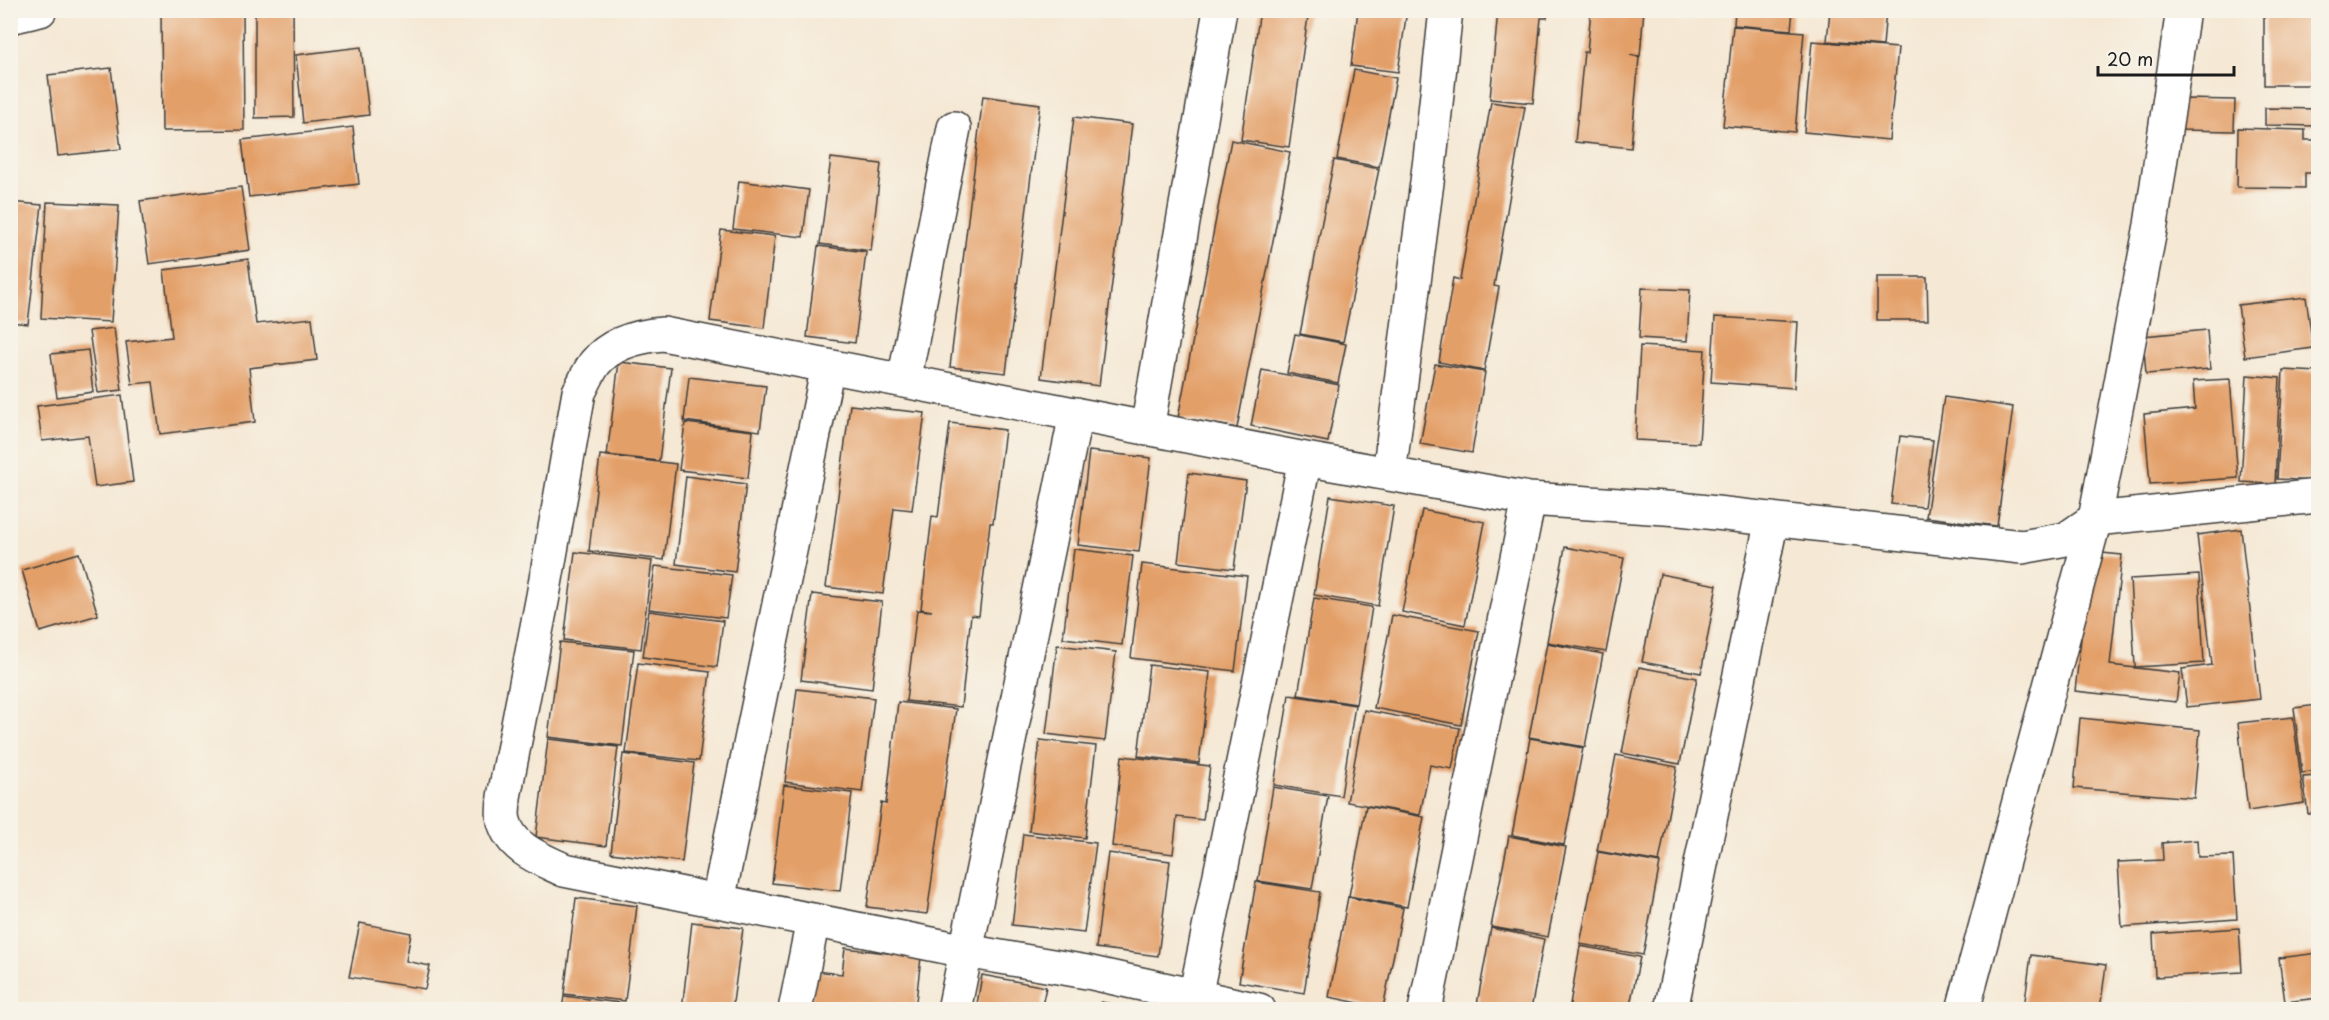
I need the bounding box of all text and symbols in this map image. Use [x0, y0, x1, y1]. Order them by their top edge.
scale bar [2098, 39, 2234, 77]
text: 20 m [2107, 45, 2153, 72]

